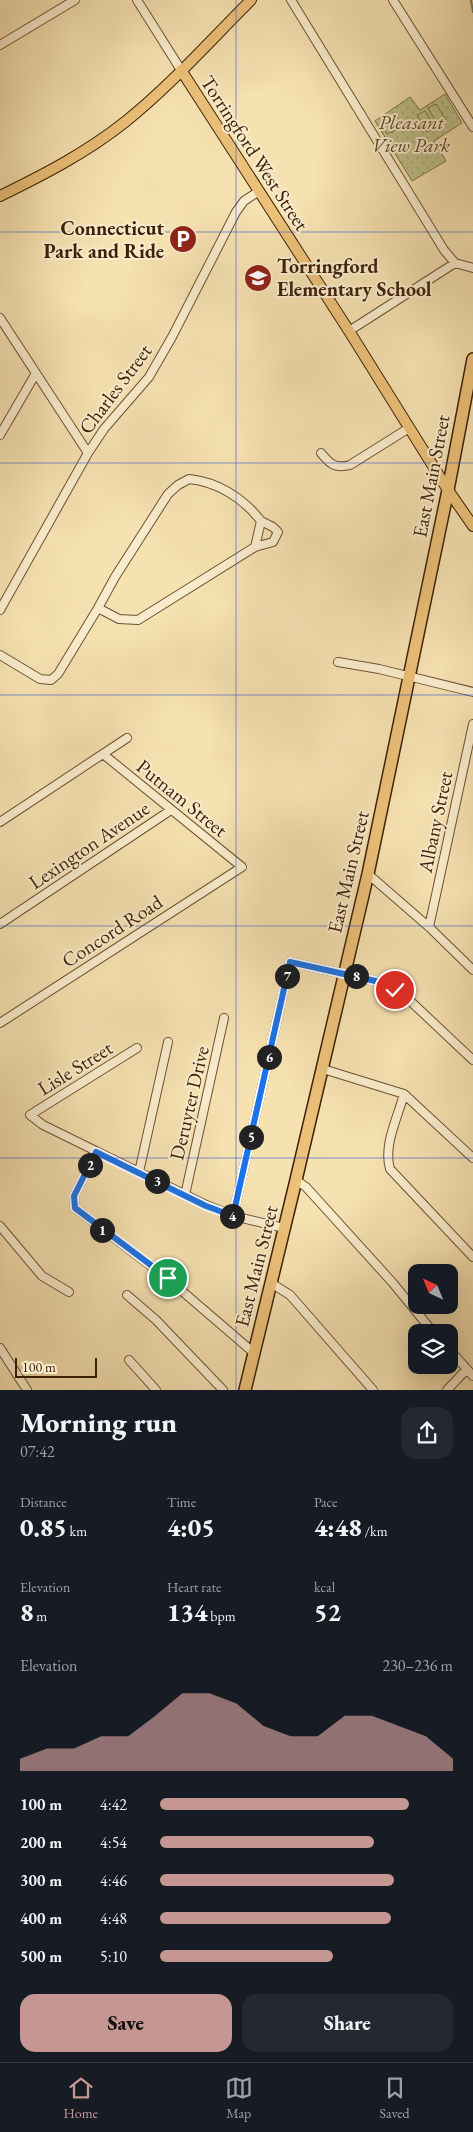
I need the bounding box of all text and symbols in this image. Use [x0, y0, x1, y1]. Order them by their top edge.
street label: Torringford West Street [195, 70, 315, 236]
park label: Pleasant View Park [372, 109, 450, 158]
place label: Connecticut Park and Ride [44, 215, 164, 264]
parking icon: Connecticut Park and Ride [168, 224, 198, 254]
place label: Torringford Elementary School [277, 253, 432, 302]
school or university icon: Torringford Elementary School [243, 263, 273, 293]
street label: Charles Street [73, 338, 158, 439]
street label: East Main Street [406, 412, 456, 540]
street label: Putnam Street [131, 753, 233, 843]
street label: Albany Street [411, 768, 459, 876]
street label: Lexington Avenue [24, 795, 154, 895]
street label: East Main Street [321, 808, 375, 936]
street label: Concord Road [57, 888, 168, 973]
pin: 7 [274, 964, 300, 988]
pin: 8 [344, 964, 368, 988]
text: 7 [284, 967, 291, 985]
text: 8 [353, 967, 360, 985]
pin [374, 969, 416, 1011]
icon: check [381, 976, 409, 1004]
street label: Lisle Street [33, 1034, 118, 1101]
street label: Deruyter Drive [163, 1043, 215, 1163]
pin: 6 [256, 1044, 282, 1070]
text: 6 [266, 1048, 273, 1066]
pin: 5 [238, 1124, 264, 1150]
text: 5 [248, 1128, 255, 1146]
pin: 2 [78, 1152, 102, 1178]
text: 2 [87, 1156, 94, 1174]
pin: 3 [144, 1168, 170, 1194]
text: 3 [154, 1172, 161, 1190]
street label: East Main Street [228, 1202, 284, 1330]
pin: 4 [220, 1204, 244, 1228]
text: 4 [229, 1207, 236, 1225]
pin: 1 [90, 1218, 114, 1242]
text: 1 [99, 1221, 106, 1239]
pin [147, 1257, 189, 1299]
icon: arrive [154, 1264, 182, 1292]
north arrow [408, 1264, 458, 1314]
map controls [408, 1264, 458, 1374]
button: layers [408, 1324, 458, 1374]
scale bar [15, 1354, 98, 1378]
text: 100 m [22, 1358, 56, 1376]
text: Morning run [20, 1404, 177, 1440]
button: share [401, 1407, 453, 1459]
text: 07:42 [20, 1441, 55, 1462]
text: Distance [20, 1493, 67, 1511]
text: Time [167, 1493, 196, 1511]
text: Pace [314, 1493, 338, 1511]
text: 0.85 [20, 1511, 67, 1543]
text: 4:05 [167, 1511, 215, 1543]
text: 4:48 [314, 1511, 362, 1543]
text: km [67, 1522, 87, 1540]
text: /km [362, 1522, 388, 1540]
text: Elevation [20, 1578, 70, 1596]
text: Heart rate [167, 1578, 221, 1596]
text: kcal [314, 1578, 335, 1596]
text: 8 [20, 1596, 34, 1628]
text: 134 [167, 1596, 208, 1628]
text: 52 [314, 1596, 341, 1628]
text: m [34, 1607, 47, 1625]
text: bpm [208, 1607, 236, 1625]
text: Elevation [20, 1655, 78, 1676]
text: 230–236 m [382, 1655, 453, 1676]
text: 100 m [20, 1794, 62, 1815]
text: 4:42 [100, 1794, 127, 1815]
text: 200 m [20, 1832, 62, 1853]
text: 4:54 [100, 1832, 127, 1853]
text: 300 m [20, 1870, 62, 1891]
text: 4:46 [100, 1870, 127, 1891]
text: 400 m [20, 1908, 62, 1929]
text: 4:48 [100, 1908, 127, 1929]
text: 500 m [20, 1946, 62, 1967]
text: 5:10 [100, 1946, 127, 1967]
button: Save [20, 1994, 232, 2052]
button: Share [242, 1994, 453, 2052]
tab: Home [63, 2074, 98, 2122]
tab: Map [225, 2074, 253, 2122]
tab: Saved [380, 2074, 410, 2122]

